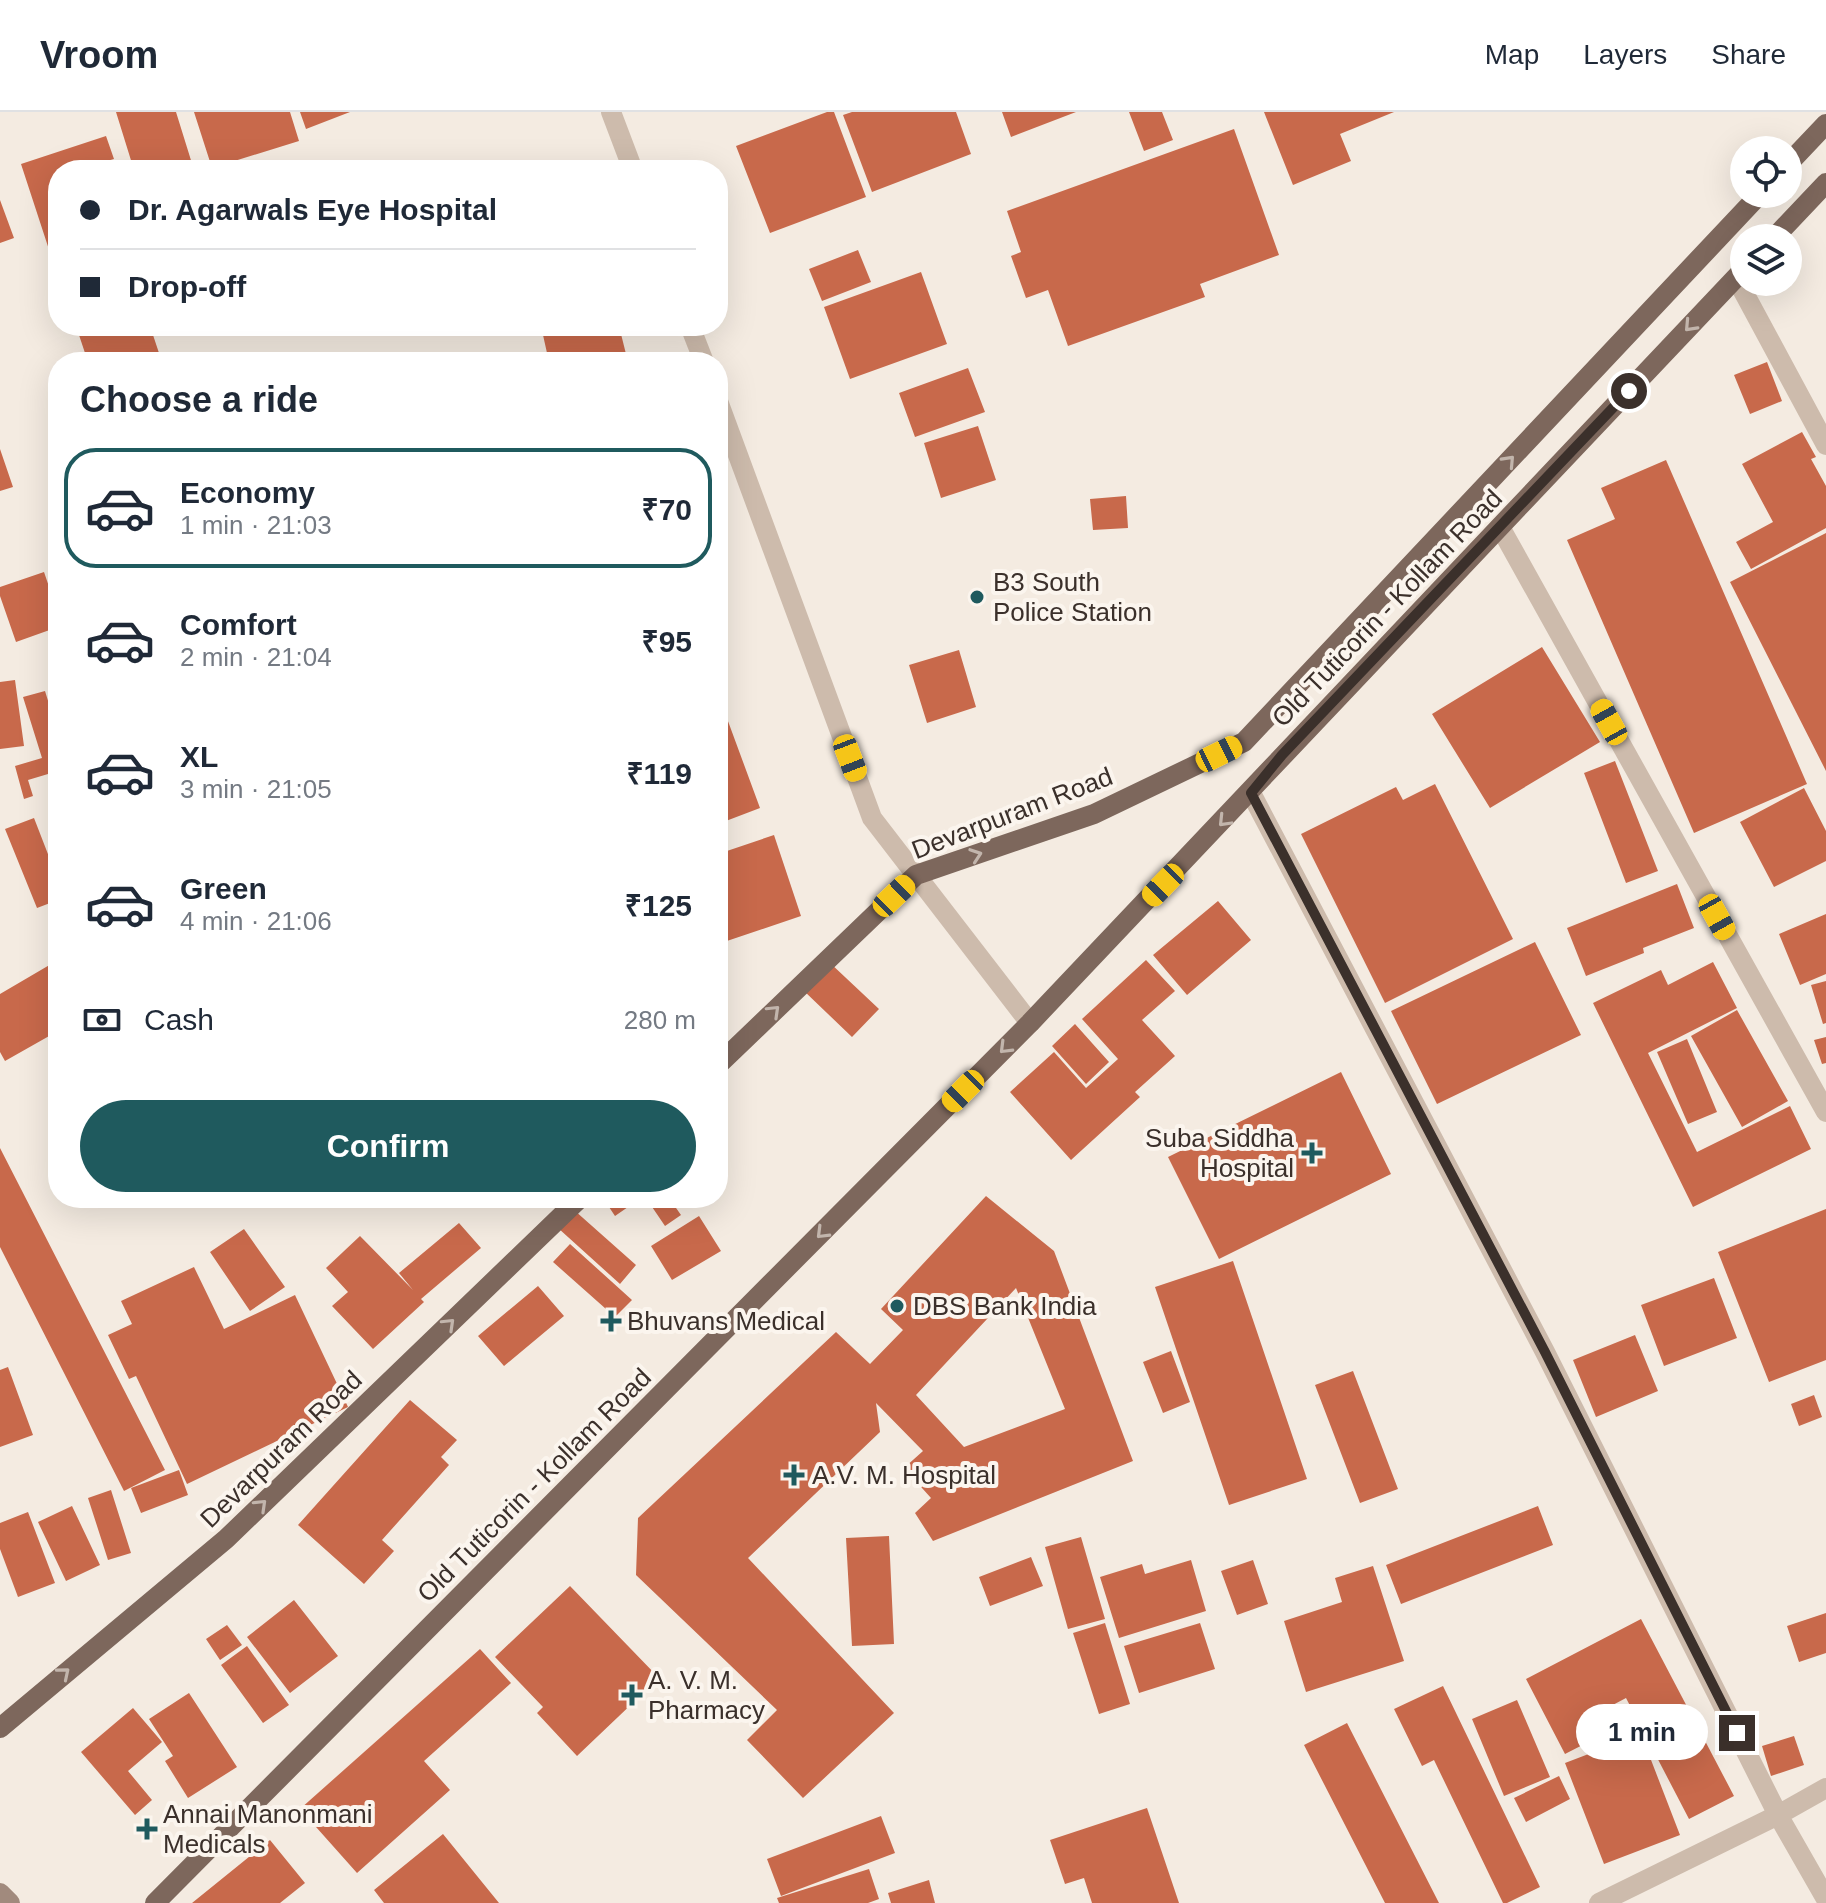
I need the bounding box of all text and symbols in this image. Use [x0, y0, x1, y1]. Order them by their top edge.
text: Vroom [40, 34, 158, 76]
text: Map [1485, 39, 1539, 70]
text: Layers [1583, 39, 1667, 70]
text: Share [1711, 39, 1786, 70]
map controls [1730, 136, 1802, 296]
button: locate [1730, 136, 1802, 208]
text: Dr. Agarwals Eye Hospital [128, 193, 497, 226]
button: layers [1730, 224, 1802, 296]
text: Drop-off [128, 270, 246, 303]
one-way arrow [1685, 317, 1700, 331]
route start [1611, 373, 1647, 409]
text: Choose a ride [80, 379, 318, 420]
one-way arrow [1499, 455, 1513, 470]
icon: car [84, 472, 156, 544]
text: Economy [180, 476, 315, 509]
street label: Old Tuticorin - Kollam Road [1266, 483, 1508, 733]
text: ₹70 [641, 493, 692, 526]
text: 1 min · 21:03 [180, 510, 332, 540]
place label: B3 South Police Station [993, 567, 1152, 627]
marker: B3 South Police Station [968, 588, 986, 606]
icon: car [84, 604, 156, 676]
text: Comfort [180, 608, 297, 641]
text: ₹95 [641, 625, 692, 658]
text: 2 min · 21:04 [180, 642, 332, 672]
car [1587, 695, 1631, 749]
car [830, 731, 870, 785]
car [1192, 733, 1246, 775]
icon: car [84, 736, 156, 808]
text: XL [180, 740, 218, 773]
text: ₹119 [626, 757, 692, 790]
street label: Devarpuram Road [907, 761, 1117, 865]
text: 3 min · 21:05 [180, 774, 332, 804]
one-way arrow [1219, 811, 1233, 826]
one-way arrow [968, 848, 982, 864]
car [1138, 859, 1188, 911]
icon: car [84, 868, 156, 940]
car [868, 871, 920, 921]
text: Green [180, 872, 267, 905]
text: ₹125 [625, 889, 692, 922]
car [1695, 890, 1739, 944]
text: 4 min · 21:06 [180, 906, 332, 936]
icon: cash [80, 998, 124, 1042]
text: Cash [144, 1003, 214, 1036]
text: 280 m [624, 1005, 696, 1035]
one-way arrow [765, 1006, 779, 1021]
one-way arrow [1000, 1039, 1014, 1053]
car [938, 1066, 988, 1116]
button: Confirm [80, 1100, 696, 1192]
place label: Suba Siddha Hospital [1145, 1123, 1295, 1183]
marker: Suba Siddha Hospital [1301, 1142, 1323, 1164]
one-way arrow [817, 1224, 831, 1238]
place label: DBS Bank India [913, 1291, 1097, 1321]
marker: DBS Bank India [888, 1297, 906, 1315]
place label: Bhuvans Medical [627, 1306, 825, 1336]
marker: Bhuvans Medical [602, 1312, 620, 1330]
one-way arrow [440, 1319, 454, 1334]
street label: Old Tuticorin - Kollam Road [411, 1362, 657, 1608]
street label: Devarpuram Road [194, 1364, 368, 1534]
place label: A.V. M. Hospital [812, 1460, 996, 1490]
marker: A.V. M. Hospital [783, 1464, 805, 1486]
one-way arrow [252, 1499, 266, 1514]
place label: A. V. M. Pharmacy [648, 1665, 765, 1725]
one-way arrow [55, 1668, 69, 1683]
marker: A. V. M. Pharmacy [623, 1686, 641, 1704]
callout: 1 min [1577, 1705, 1709, 1761]
route end [1719, 1715, 1755, 1751]
text: 1 min [1608, 1717, 1676, 1747]
place label: Annai Manonmani Medicals [163, 1799, 373, 1859]
marker: Annai Manonmani Medicals [138, 1820, 156, 1838]

